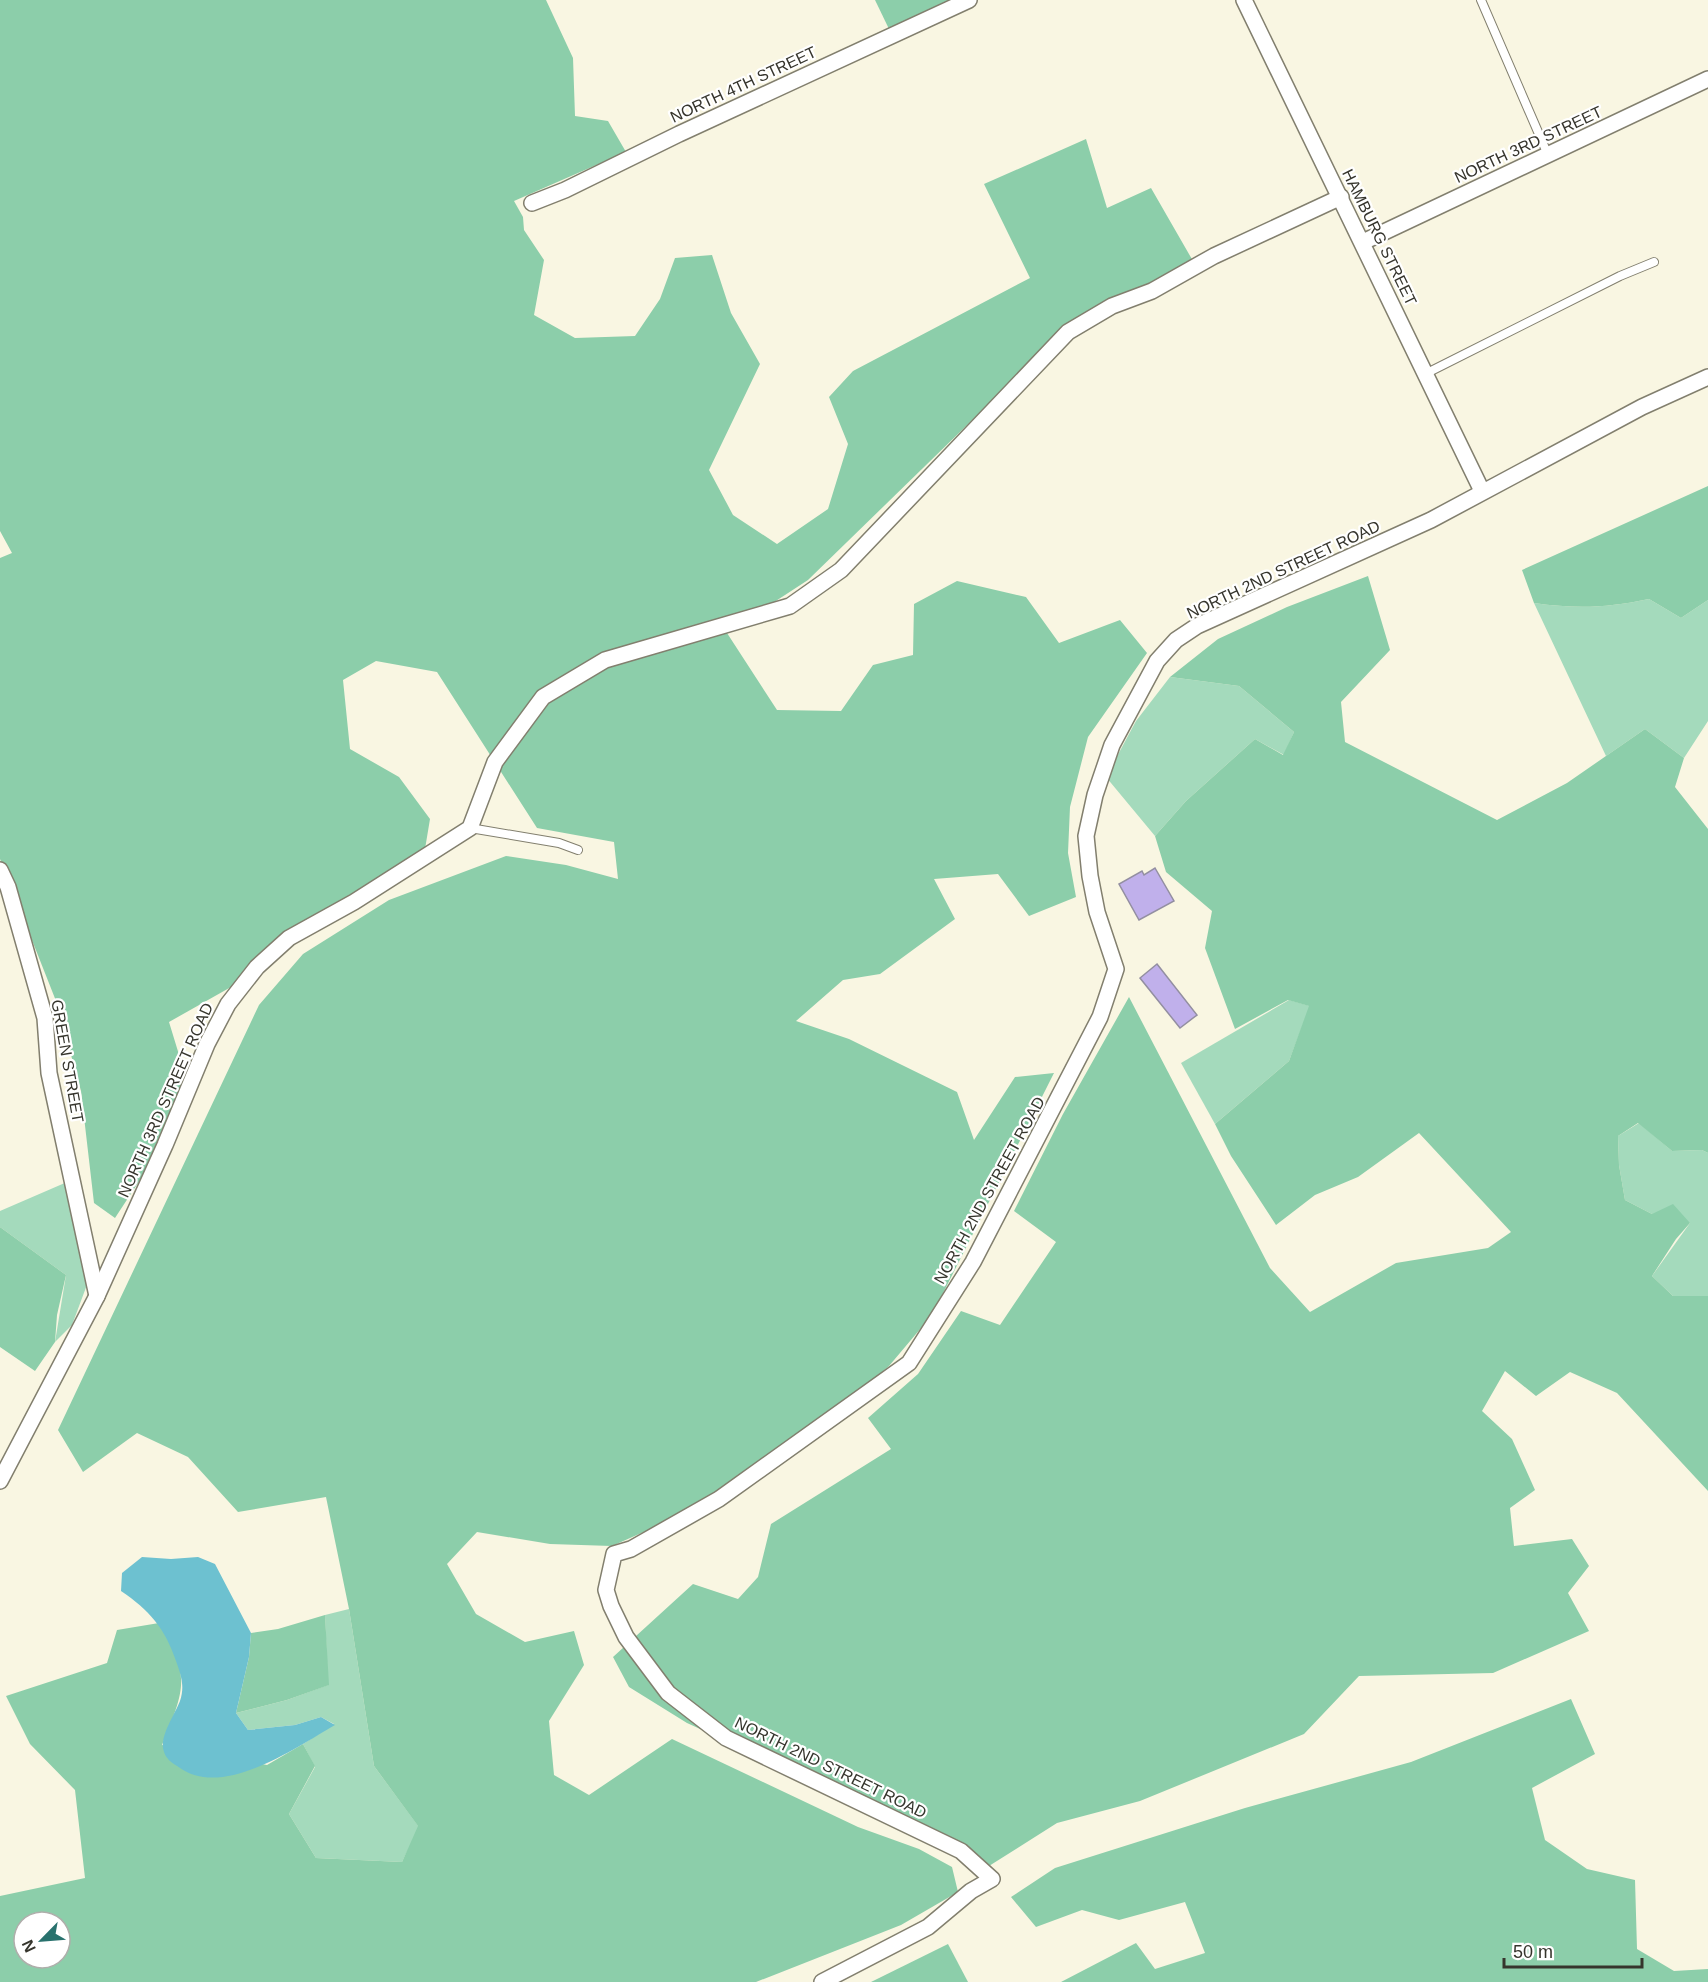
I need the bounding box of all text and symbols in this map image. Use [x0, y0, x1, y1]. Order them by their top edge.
street label: NORTH 4TH STREET [668, 43, 819, 126]
street label: NORTH 3RD STREET [1452, 103, 1605, 186]
street label: HAMBURG STREET [1339, 166, 1420, 308]
street label: NORTH 2ND STREET ROAD [1184, 517, 1382, 622]
street label: GREEN STREET [48, 998, 87, 1124]
street label: NORTH 3RD STREET ROAD [115, 1000, 216, 1200]
street label: NORTH 2ND STREET ROAD [931, 1094, 1048, 1287]
street label: NORTH 2ND STREET ROAD [732, 1714, 929, 1821]
north arrow [12, 1910, 72, 1970]
scale bar [1504, 1931, 1642, 1969]
text: N [19, 1937, 39, 1955]
text: 50 m [1513, 1942, 1553, 1962]

